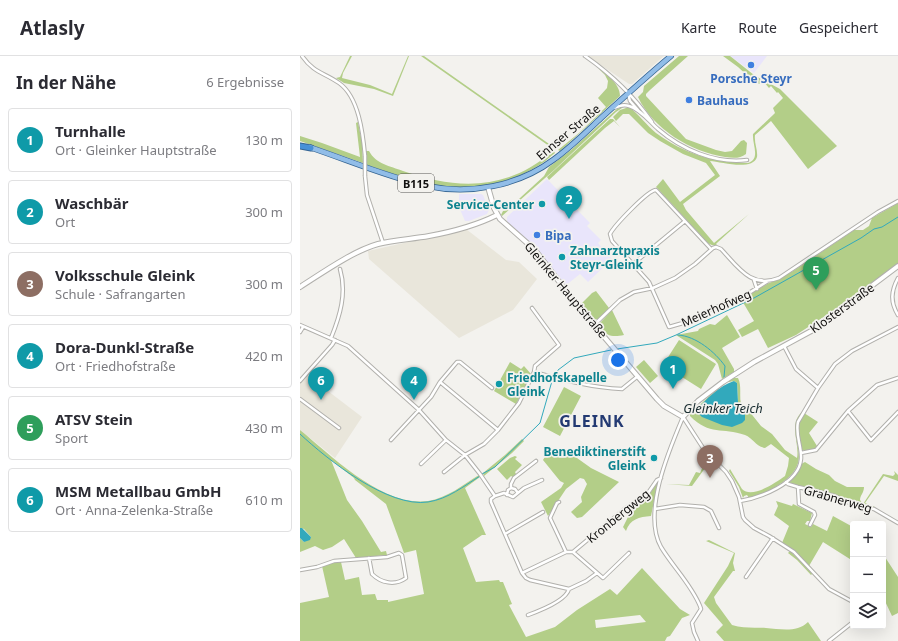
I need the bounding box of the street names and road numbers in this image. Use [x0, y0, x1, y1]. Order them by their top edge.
street label: Ennser Straße [532, 100, 604, 164]
road number: B115 [398, 174, 434, 192]
street label: Gleinker Hauptstraße [521, 238, 612, 342]
street label: Klosterstraße [806, 279, 878, 337]
street label: Meierhofweg [678, 285, 754, 331]
street label: Grabnerweg [802, 481, 874, 517]
street label: Kronbergweg [583, 485, 653, 547]

